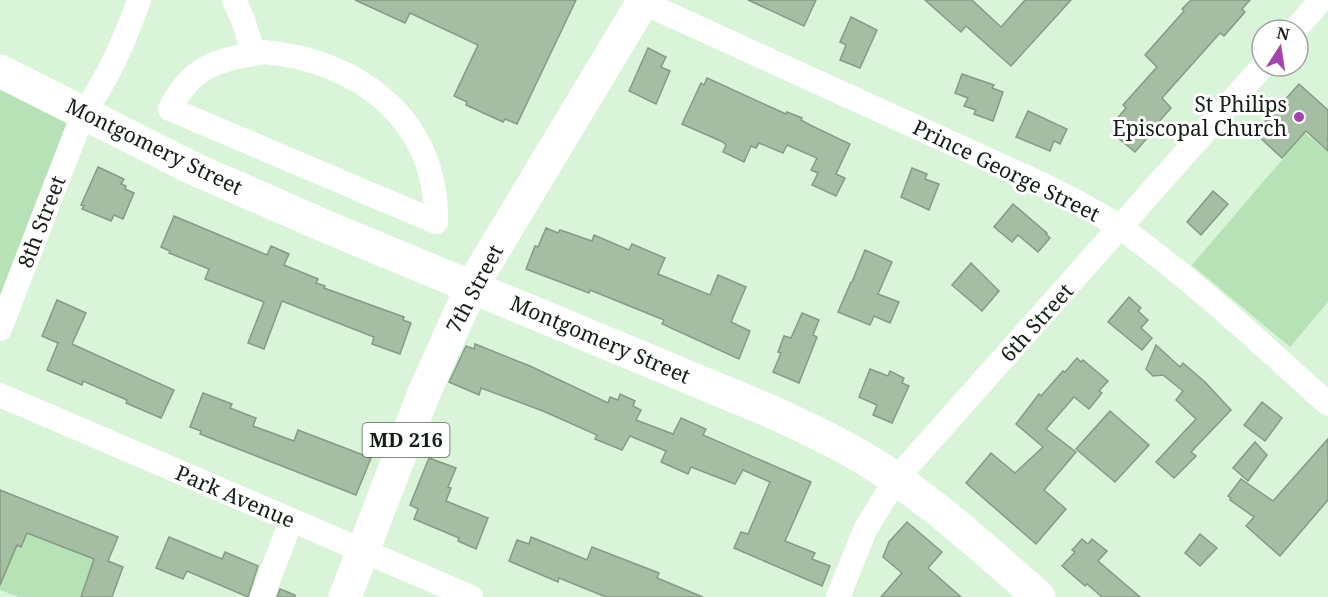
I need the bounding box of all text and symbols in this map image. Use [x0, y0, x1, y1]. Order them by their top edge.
north arrow [1250, 18, 1310, 78]
text: N [1275, 21, 1292, 45]
place label: St Philips Episcopal Church [1113, 90, 1287, 142]
street label: Montgomery Street [62, 91, 247, 201]
marker: St Philips Episcopal Church [1292, 110, 1306, 124]
street label: Prince George Street [908, 113, 1105, 228]
street label: 8th Street [11, 172, 71, 272]
street label: 7th Street [439, 239, 509, 338]
street label: 6th Street [994, 277, 1079, 368]
street label: Montgomery Street [506, 288, 695, 390]
road number: MD 216 [362, 423, 450, 457]
street label: Park Avenue [171, 458, 299, 534]

